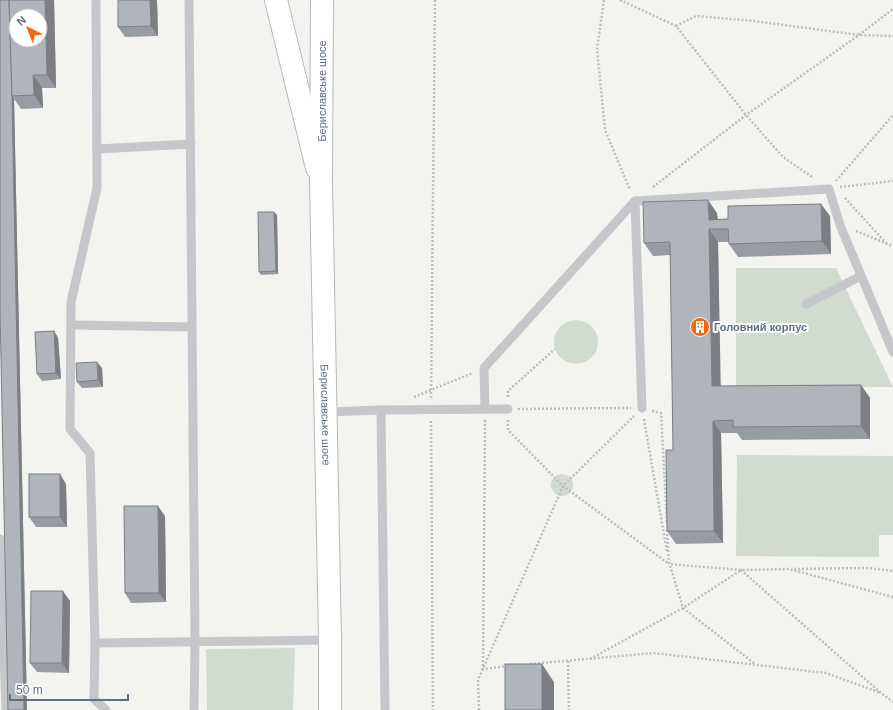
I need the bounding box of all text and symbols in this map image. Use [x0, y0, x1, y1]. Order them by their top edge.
north arrow [8, 8, 48, 48]
text: N [14, 13, 28, 28]
street label: Бериславське шосе [316, 40, 328, 142]
building icon: Головний корпус [689, 316, 711, 338]
place label: Головний корпус [714, 321, 807, 333]
street label: Бериславське шосе [319, 364, 333, 466]
scale bar [10, 676, 128, 702]
text: 50 m [16, 683, 43, 697]

